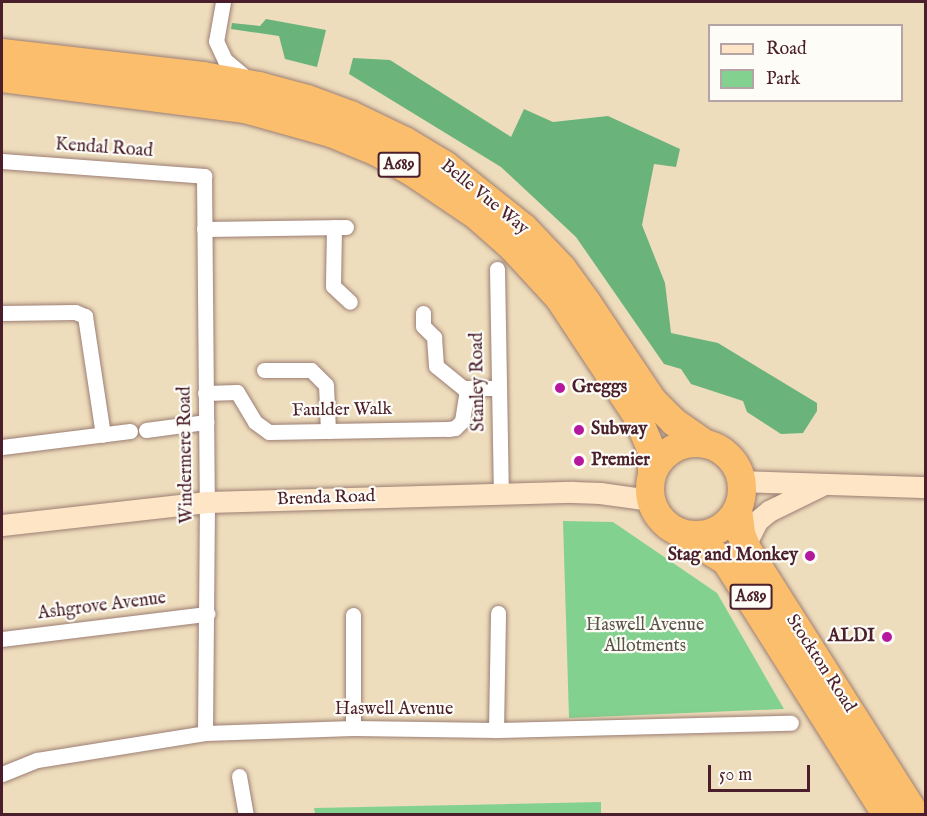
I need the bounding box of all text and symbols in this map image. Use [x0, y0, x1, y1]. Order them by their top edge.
legend [708, 24, 903, 102]
text: Road [766, 38, 807, 61]
text: Park [766, 68, 800, 91]
street label: Kendal Road [54, 135, 154, 163]
road number: A689 [376, 152, 422, 178]
street label: Belle Vue Way [435, 156, 533, 240]
street label: Stanley Road [467, 332, 491, 432]
place label: Greggs [572, 377, 627, 399]
marker: Greggs [553, 381, 567, 395]
street label: Windermere Road [175, 386, 199, 524]
street label: Faulder Walk [292, 399, 392, 423]
place label: Subway [591, 419, 647, 441]
marker: Subway [572, 423, 586, 437]
place label: Premier [591, 450, 650, 472]
marker: Premier [572, 454, 586, 468]
street label: Brenda Road [276, 486, 376, 512]
place label: Stag and Monkey [668, 545, 798, 567]
marker: Stag and Monkey [803, 549, 817, 563]
road number: A689 [728, 584, 774, 610]
street label: Ashgrove Avenue [37, 588, 167, 626]
street label: Stockton Road [780, 611, 860, 717]
park label: Haswell Avenue Allotments [586, 616, 704, 658]
place label: ALDI [828, 626, 875, 648]
marker: ALDI [880, 630, 894, 644]
street label: Haswell Avenue [335, 699, 453, 721]
scale bar [711, 753, 813, 791]
text: 50 m [719, 764, 752, 787]

